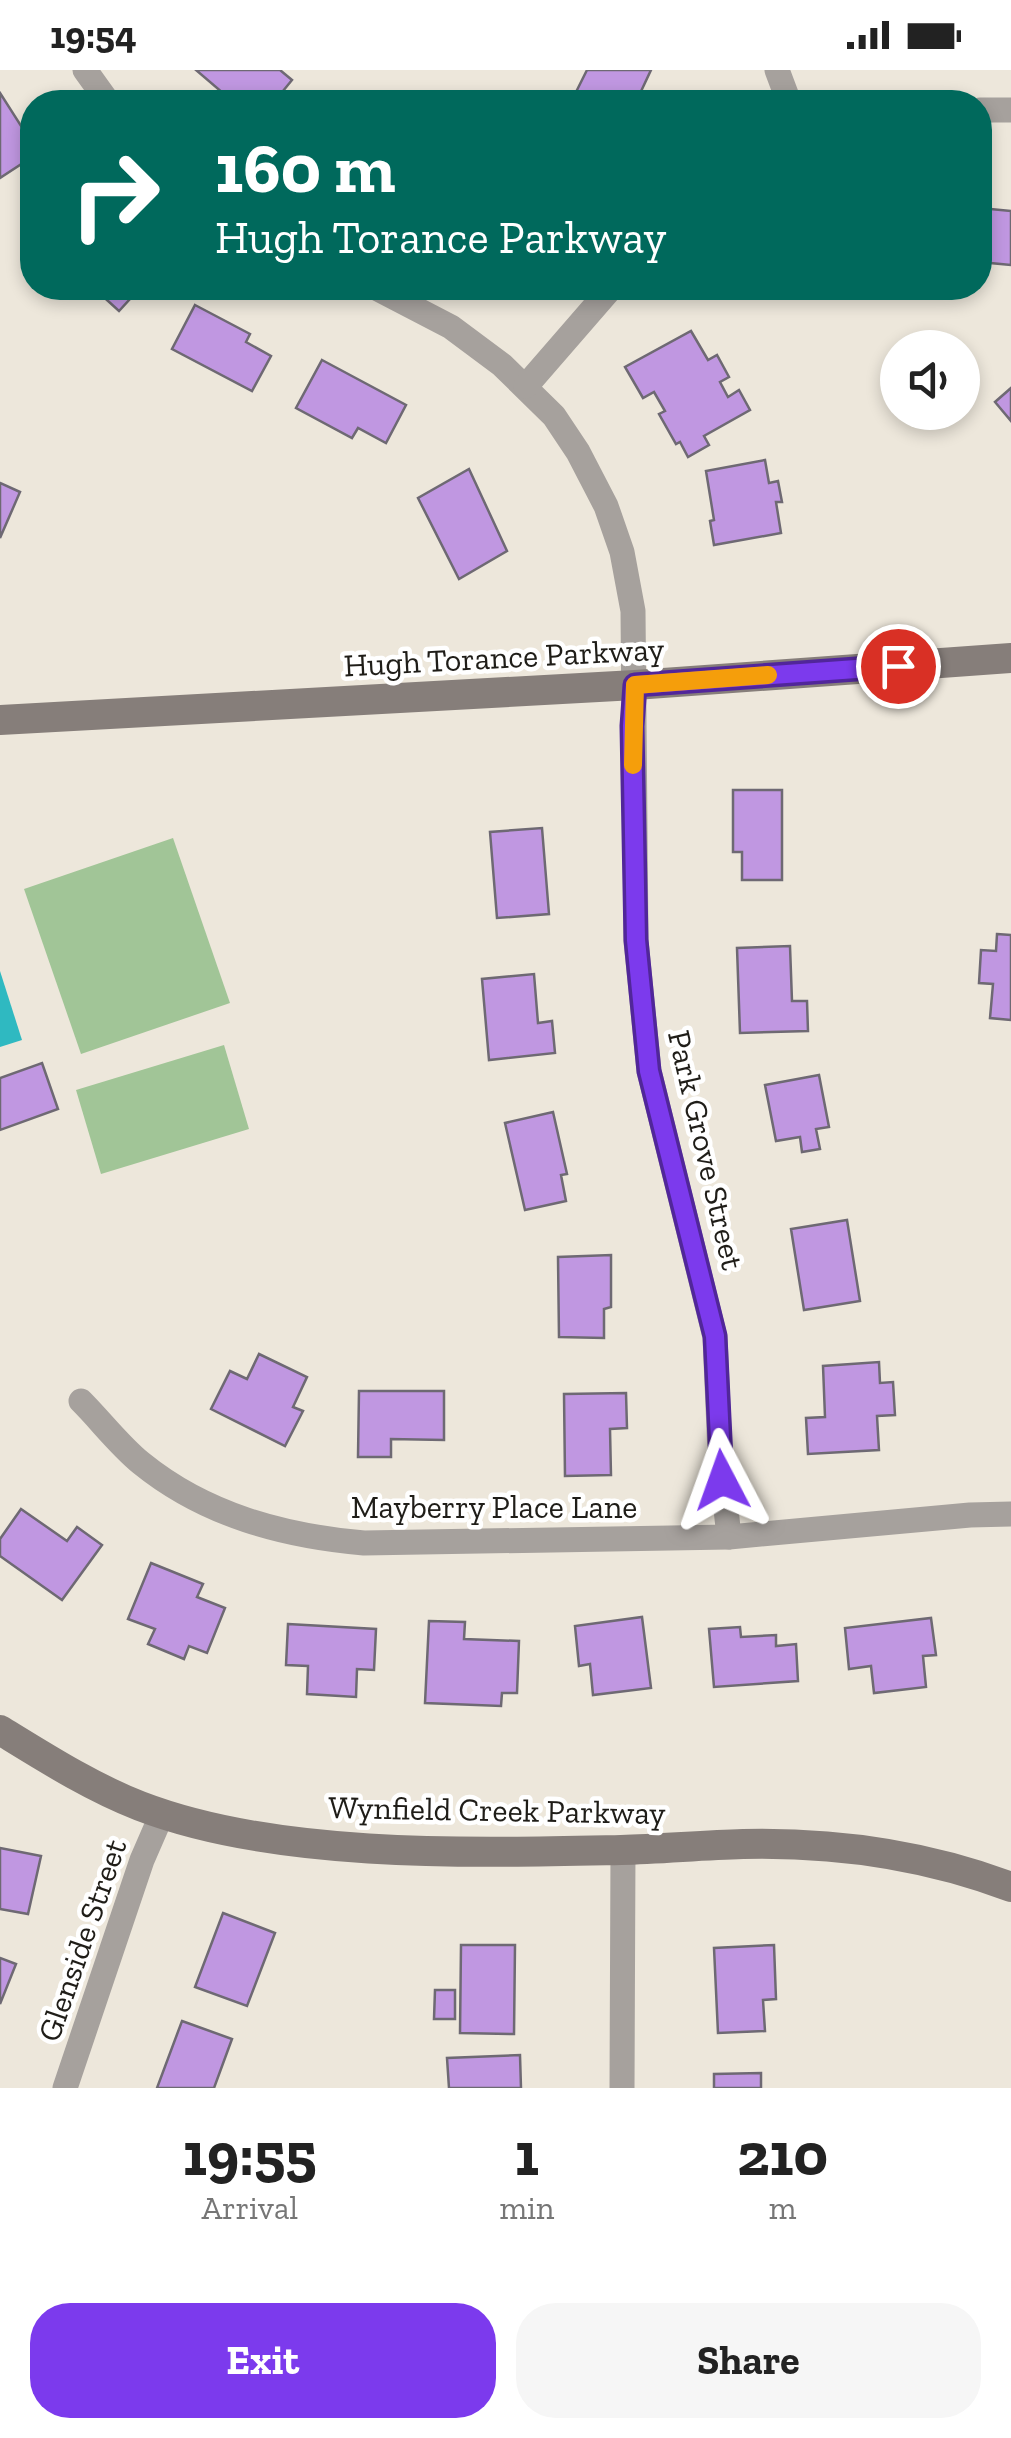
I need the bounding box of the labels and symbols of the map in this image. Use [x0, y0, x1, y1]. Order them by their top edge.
pin [856, 624, 941, 709]
street label: Hugh Torance Parkway [343, 630, 666, 684]
street label: Park Grove Street [660, 1027, 752, 1274]
position arrow [670, 1428, 774, 1532]
street label: Mayberry Place Lane [351, 1488, 637, 1526]
street label: Wynfield Creek Parkway [328, 1788, 667, 1832]
street label: Glenside Street [30, 1834, 134, 2046]

